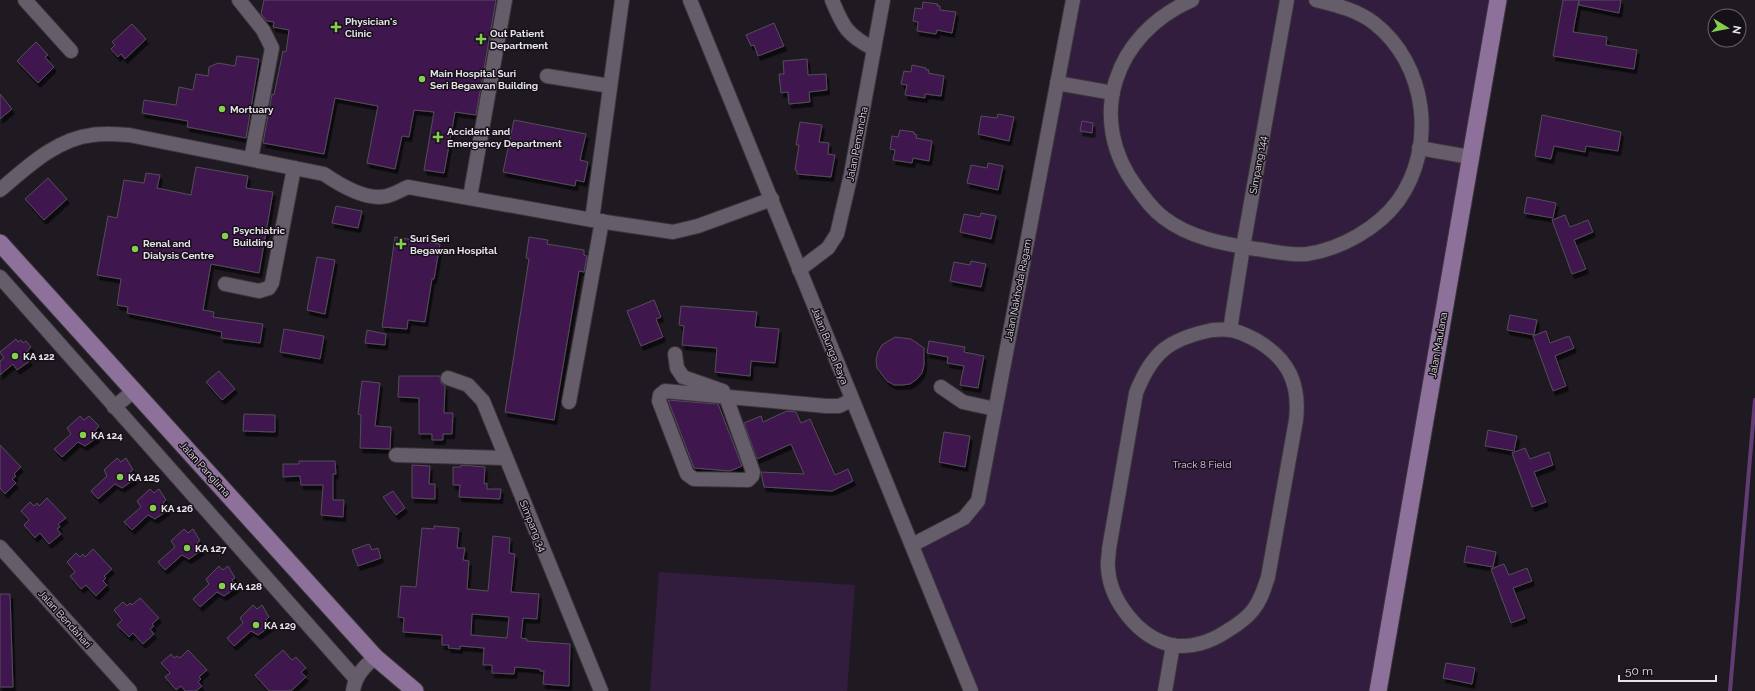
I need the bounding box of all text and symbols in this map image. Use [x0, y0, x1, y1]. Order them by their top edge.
north arrow [1707, 8, 1747, 48]
place label: Physician's Clinic [345, 16, 397, 39]
marker: Physician's Clinic [330, 21, 342, 33]
text: N [1729, 24, 1743, 35]
place label: Out Patient Department [490, 28, 548, 51]
marker: Out Patient Department [475, 33, 487, 45]
place label: Main Hospital Suri Seri Begawan Building [430, 68, 538, 91]
marker: Main Hospital Suri Seri Begawan Building [417, 74, 427, 84]
marker: Mortuary [217, 104, 227, 114]
place label: Mortuary [230, 104, 274, 115]
street label: Jalan Pemancha [844, 106, 870, 182]
place label: Accident and Emergency Department [447, 126, 562, 149]
marker: Accident and Emergency Department [432, 131, 444, 143]
street label: Simpang 144 [1247, 135, 1269, 195]
place label: Psychiatric Building [233, 225, 286, 248]
marker: Psychiatric Building [220, 231, 230, 241]
place label: Suri Seri Begawan Hospital [410, 233, 498, 256]
place label: Renal and Dialysis Centre [143, 238, 214, 261]
marker: Suri Seri Begawan Hospital [395, 238, 407, 250]
street label: Jalan Nakhoda Ragam [1003, 238, 1033, 342]
marker: Renal and Dialysis Centre [130, 244, 140, 254]
street label: Jalan Bunga Raya [810, 306, 850, 386]
street label: Jalan Maulana [1427, 311, 1449, 379]
marker: KA 122 [10, 351, 20, 361]
place label: KA 122 [23, 351, 55, 362]
marker: KA 124 [78, 430, 88, 440]
place label: KA 124 [91, 430, 123, 441]
street label: Jalan Panglima [178, 439, 232, 499]
park label: Track 8 Field [1173, 459, 1231, 470]
marker: KA 125 [115, 472, 125, 482]
place label: KA 125 [128, 472, 160, 483]
street label: Simpang 34 [518, 499, 548, 554]
marker: KA 126 [148, 503, 158, 513]
place label: KA 126 [161, 503, 193, 514]
marker: KA 127 [182, 543, 192, 553]
place label: KA 127 [195, 543, 227, 554]
marker: KA 128 [217, 581, 227, 591]
place label: KA 128 [230, 581, 262, 592]
street label: Jalan Bendahari [36, 588, 94, 650]
marker: KA 129 [251, 620, 261, 630]
place label: KA 129 [264, 620, 296, 631]
scale bar [1619, 657, 1716, 683]
text: 50 m [1625, 664, 1653, 678]

